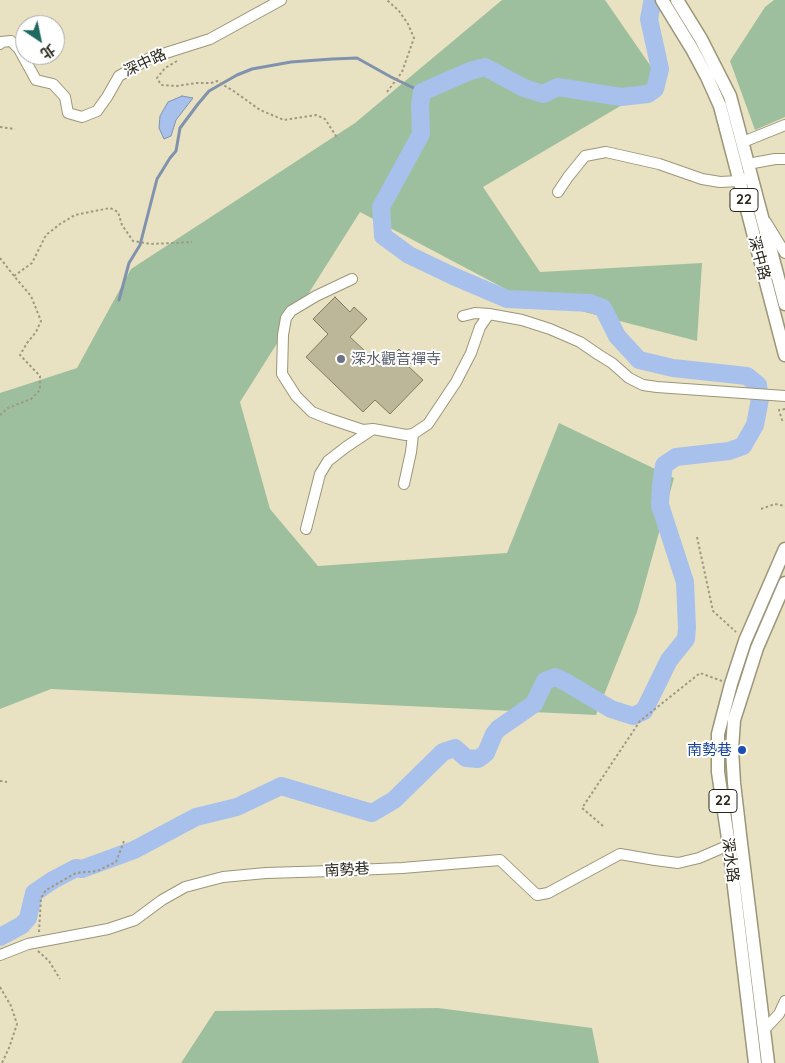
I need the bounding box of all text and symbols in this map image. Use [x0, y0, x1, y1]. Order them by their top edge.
north arrow [15, 15, 65, 65]
text: 北 [37, 40, 59, 63]
street label: 深中路 [121, 45, 169, 81]
road number: 22 [730, 188, 758, 212]
street label: 深中路 [744, 234, 774, 282]
place label: 深水觀音禪寺 [351, 350, 441, 368]
marker: 深水觀音禪寺 [335, 353, 347, 365]
place label: 南勢巷 [687, 741, 732, 759]
marker: 南勢巷 [736, 744, 748, 756]
road number: 22 [709, 789, 737, 812]
street label: 深水路 [718, 837, 742, 883]
street label: 南勢巷 [324, 860, 370, 880]

